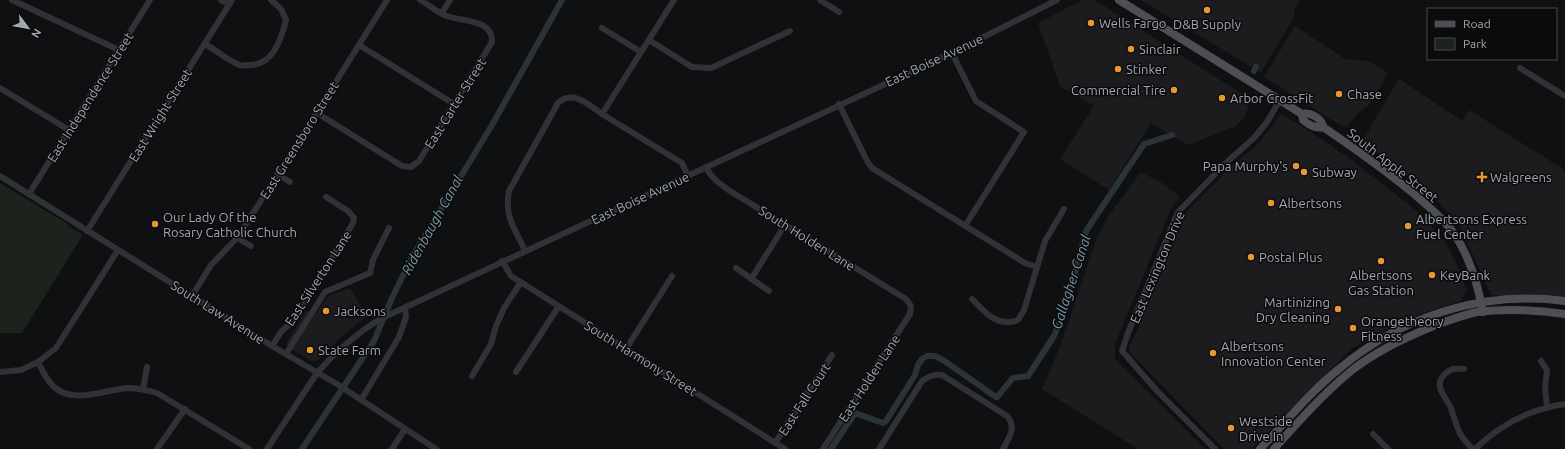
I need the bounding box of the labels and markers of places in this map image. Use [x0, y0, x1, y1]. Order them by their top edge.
marker: D&B Supply [1202, 5, 1212, 15]
place label: Wells Fargo [1099, 16, 1166, 30]
place label: D&B Supply [1173, 17, 1241, 31]
marker: Wells Fargo [1086, 18, 1096, 28]
place label: Sinclair [1139, 42, 1181, 56]
marker: Sinclair [1126, 44, 1136, 54]
place label: Stinker [1126, 62, 1167, 76]
marker: Stinker [1113, 64, 1123, 74]
place label: Commercial Tire [1071, 83, 1166, 97]
marker: Commercial Tire [1169, 85, 1179, 95]
place label: Chase [1347, 87, 1382, 101]
marker: Chase [1334, 89, 1344, 99]
place label: Arbor CrossFit [1230, 91, 1313, 105]
marker: Arbor CrossFit [1217, 93, 1227, 103]
place label: Papa Murphy's [1203, 159, 1288, 173]
marker: Papa Murphy's [1291, 161, 1301, 171]
place label: Subway [1312, 165, 1357, 179]
marker: Subway [1299, 167, 1309, 177]
place label: Walgreens [1490, 170, 1552, 184]
marker: Walgreens [1477, 172, 1487, 182]
place label: Albertsons [1279, 196, 1342, 210]
marker: Albertsons [1266, 198, 1276, 208]
place label: Our Lady Of the Rosary Catholic Church [163, 210, 297, 239]
place label: Albertsons Express Fuel Center [1416, 212, 1527, 241]
marker: Our Lady Of the Rosary Catholic Church [150, 219, 160, 229]
marker: Albertsons Express Fuel Center [1403, 221, 1413, 231]
place label: Postal Plus [1259, 250, 1323, 264]
marker: Postal Plus [1246, 252, 1256, 262]
marker: Albertsons Gas Station [1376, 256, 1386, 266]
place label: Albertsons Gas Station [1348, 268, 1414, 297]
place label: KeyBank [1440, 268, 1491, 282]
marker: KeyBank [1427, 270, 1437, 280]
place label: Martinizing Dry Cleaning [1256, 295, 1330, 324]
place label: Jacksons [334, 304, 386, 318]
marker: Martinizing Dry Cleaning [1333, 304, 1343, 314]
marker: Jacksons [321, 306, 331, 316]
place label: Orangetheory Fitness [1361, 314, 1444, 343]
marker: Orangetheory Fitness [1348, 323, 1358, 333]
place label: Albertsons Innovation Center [1221, 339, 1326, 368]
place label: State Farm [318, 343, 381, 357]
marker: State Farm [305, 345, 315, 355]
marker: Albertsons Innovation Center [1208, 348, 1218, 358]
place label: Westside Drive In [1239, 414, 1292, 443]
marker: Westside Drive In [1226, 423, 1236, 433]

